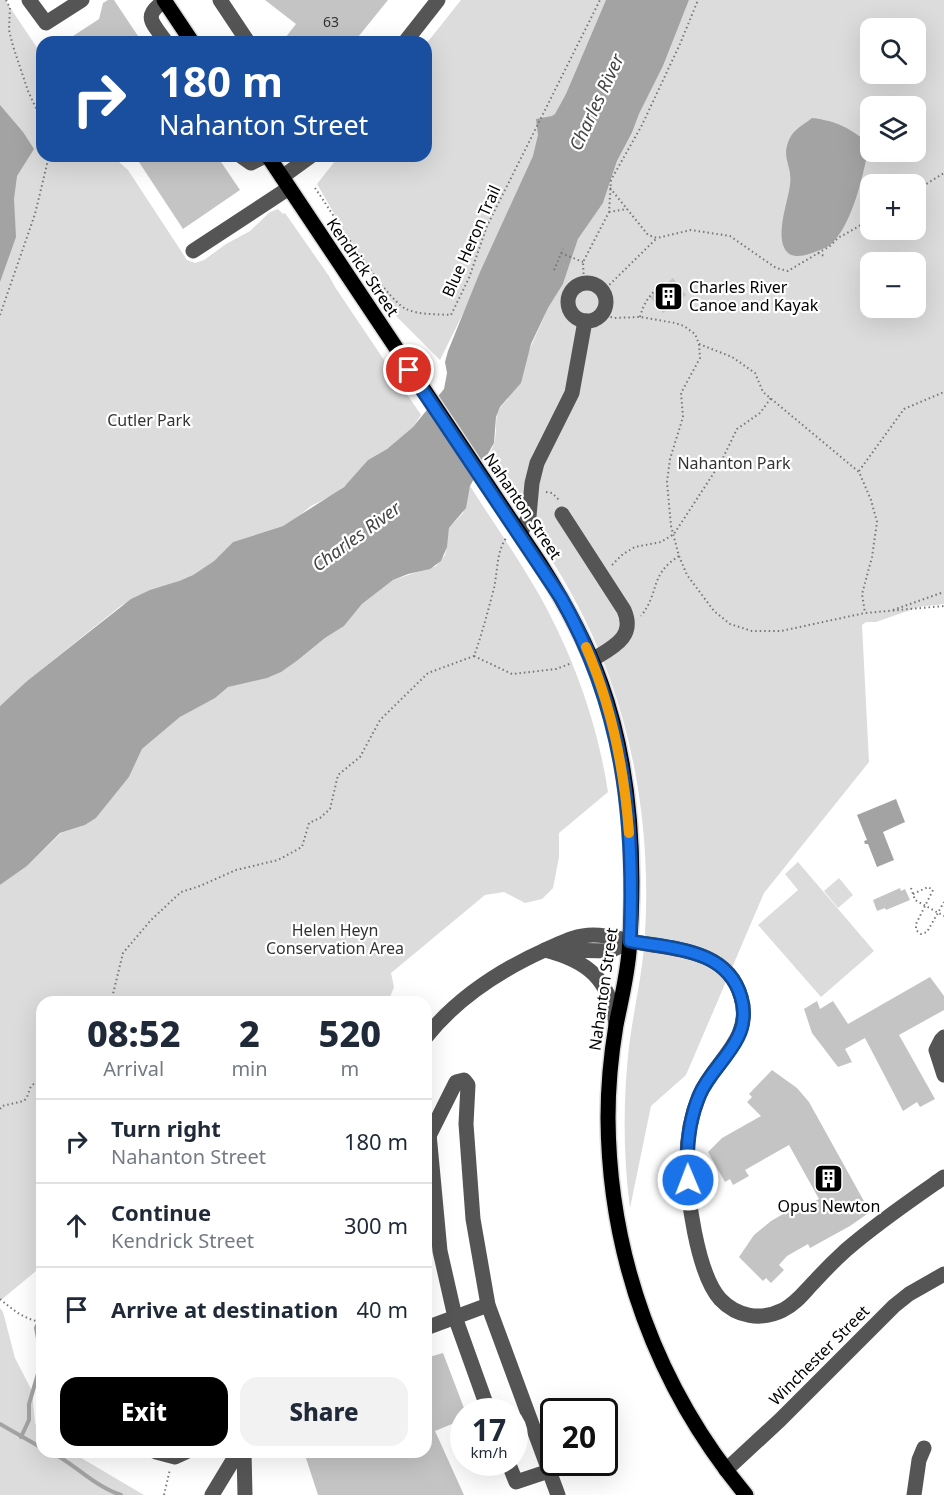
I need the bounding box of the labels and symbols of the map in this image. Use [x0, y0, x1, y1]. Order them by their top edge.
house number: 63 [323, 12, 339, 31]
water label: Charles River [563, 49, 629, 154]
street label: Blue Heron Trail [437, 182, 505, 300]
street label: Kendrick Street [322, 213, 404, 321]
place label: Charles River Canoe and Kayak [689, 276, 819, 316]
building icon: Charles River Canoe and Kayak [652, 280, 684, 312]
pin [383, 344, 434, 395]
park label: Cutler Park [107, 409, 191, 431]
street label: Nahanton Street [479, 448, 567, 564]
park label: Nahanton Park [677, 452, 791, 474]
water label: Charles River [307, 495, 406, 576]
park label: Helen Heyn Conservation Area [266, 919, 404, 959]
street label: Nahanton Street [583, 926, 623, 1052]
position arrow [656, 1148, 720, 1212]
building icon: Opus Newton [813, 1162, 845, 1194]
place label: Opus Newton [778, 1195, 880, 1217]
street label: Winchester Street [764, 1300, 874, 1410]
speed limit sign: 20 [540, 1398, 618, 1476]

